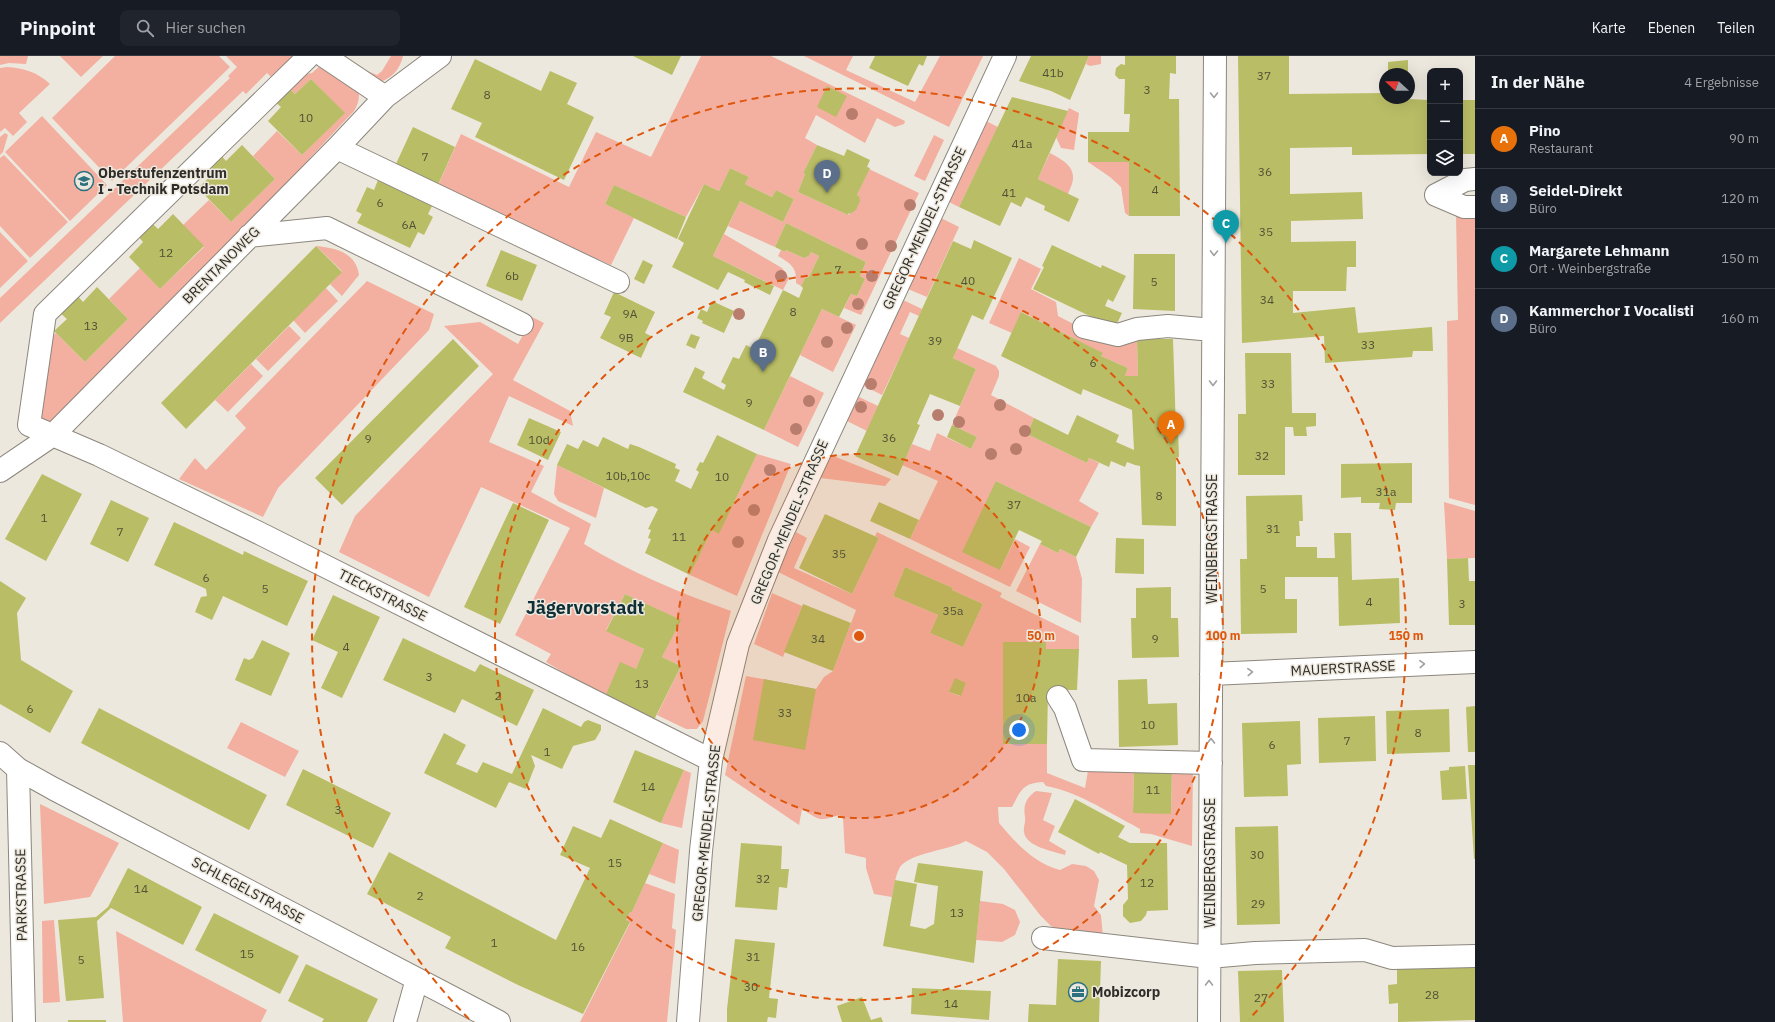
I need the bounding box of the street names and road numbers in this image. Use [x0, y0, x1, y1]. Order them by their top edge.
street label: GREGOR-MENDEL-STRASSE [878, 144, 970, 312]
street label: BRENTANOWEG [178, 222, 264, 308]
street label: GREGOR-MENDEL-STRASSE [746, 437, 832, 607]
street label: WEINBERGSTRASSE [1203, 474, 1221, 604]
street label: TIECKSTRASSE [336, 565, 430, 625]
street label: MAUERSTRASSE [1290, 656, 1396, 680]
street label: GREGOR-MENDEL-STRASSE [688, 744, 724, 922]
street label: WEINBERGSTRASSE [1201, 798, 1219, 928]
street label: PARKSTRASSE [11, 848, 31, 942]
street label: SCHLEGELSTRASSE [189, 853, 307, 927]

